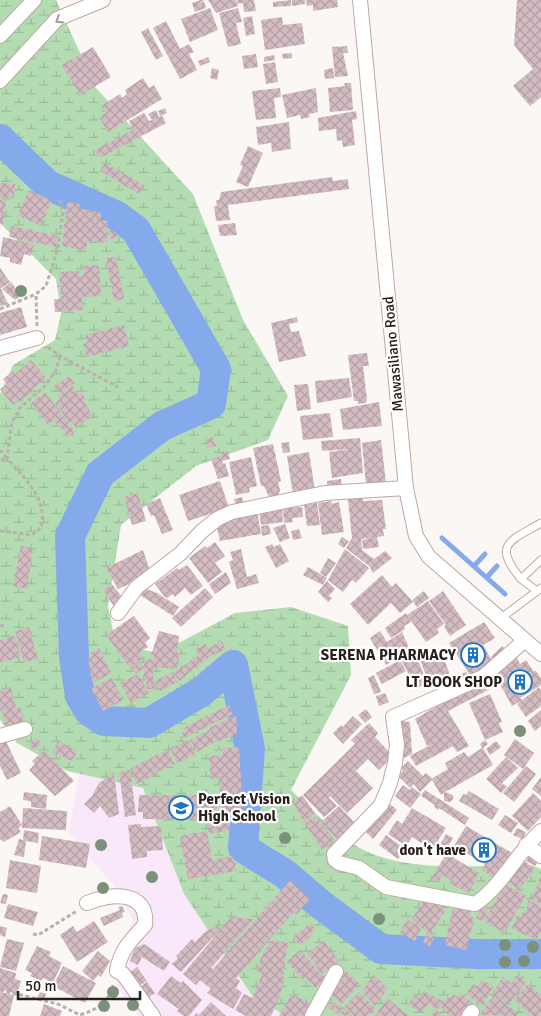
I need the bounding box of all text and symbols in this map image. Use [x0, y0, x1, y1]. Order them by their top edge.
one-way arrow [56, 14, 65, 23]
street label: Mawasiliano Road [379, 295, 407, 413]
building icon: SERENA PHARMACY [460, 642, 486, 668]
place label: SERENA PHARMACY [321, 646, 457, 664]
building icon: LT BOOK SHOP [507, 669, 533, 695]
place label: LT BOOK SHOP [406, 673, 502, 691]
place label: Perfect Vision High School [198, 790, 290, 825]
school or university icon: Perfect Vision High School [168, 795, 194, 821]
building icon: don't have [471, 837, 497, 863]
place label: don't have [399, 841, 466, 859]
scale bar [18, 968, 140, 1000]
text: 50 m [25, 977, 56, 995]

